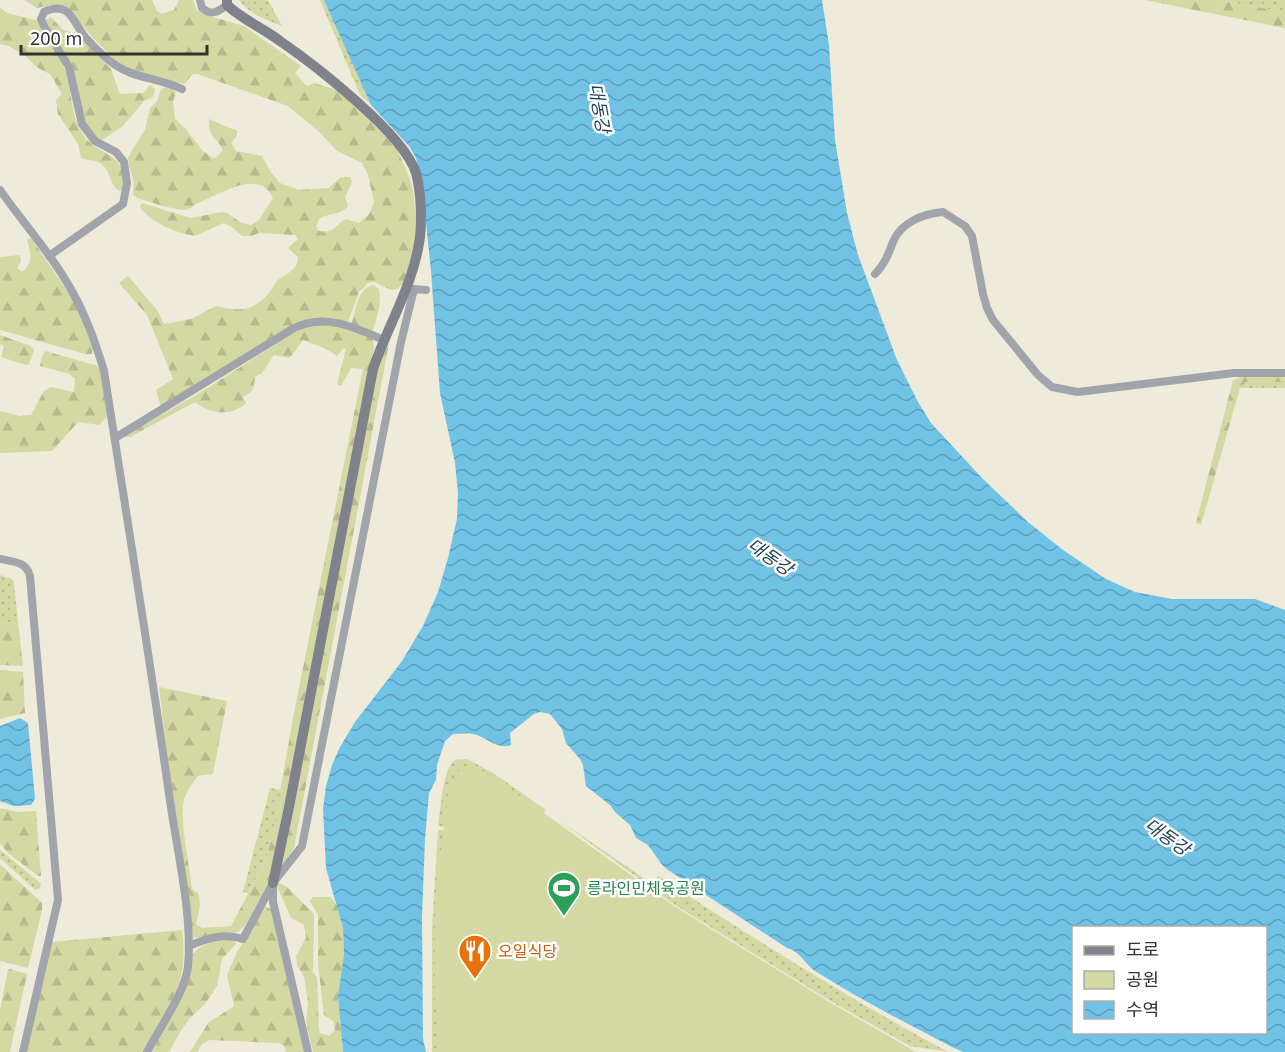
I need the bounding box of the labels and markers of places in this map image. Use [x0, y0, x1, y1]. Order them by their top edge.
sports icon: 릉라인민체육공원 [546, 870, 582, 917]
place label: 릉라인민체육공원 [587, 877, 705, 899]
restaurant icon: 오일식당 [457, 933, 493, 980]
place label: 오일식당 [498, 940, 557, 962]

